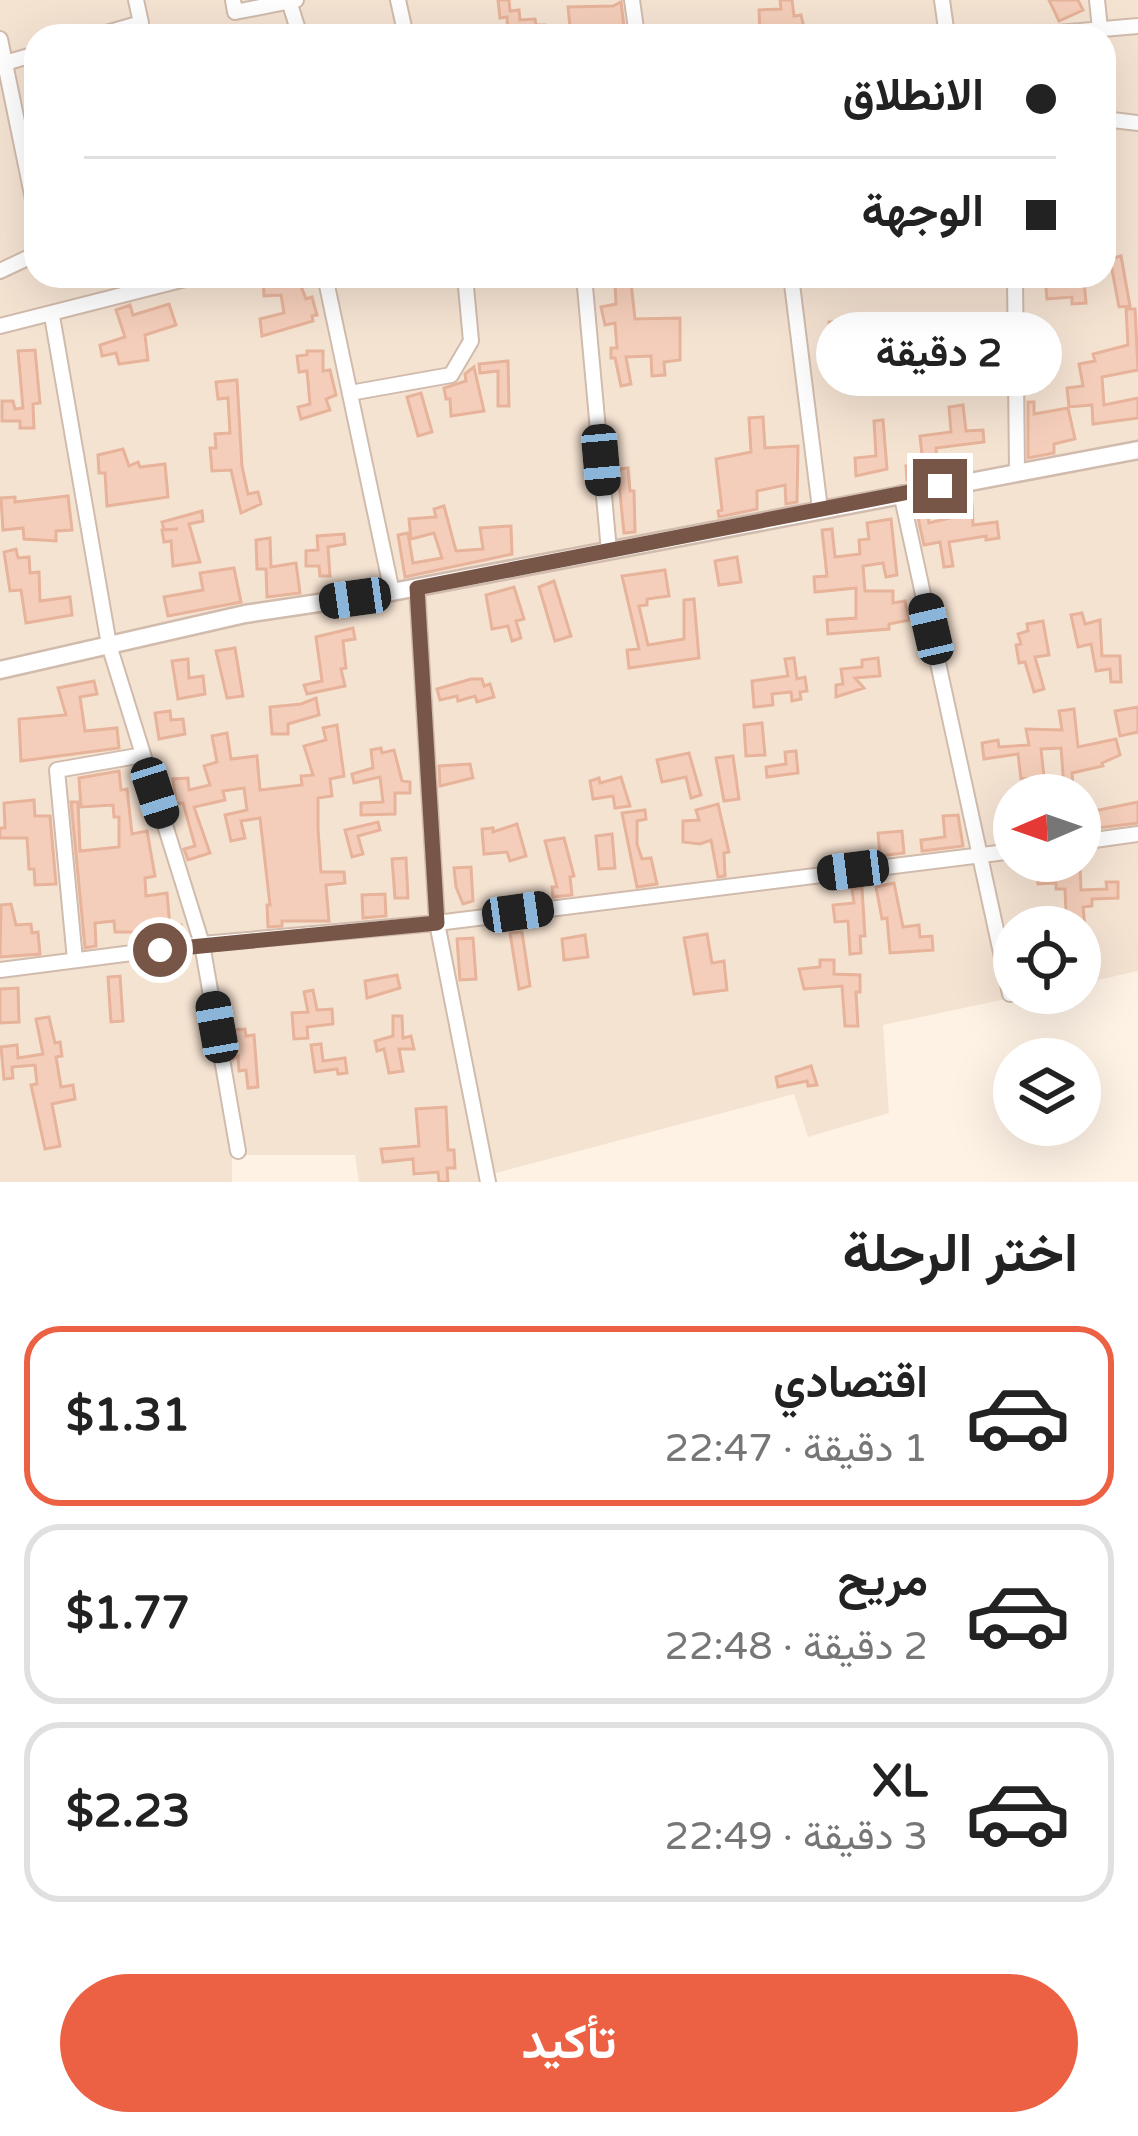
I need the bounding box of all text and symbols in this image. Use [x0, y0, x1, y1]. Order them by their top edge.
text: الانطلاق [843, 69, 984, 123]
text: الوجهة [862, 185, 984, 239]
callout: 2 دقيقة [817, 312, 1063, 396]
text: 2 دقيقة [876, 330, 1002, 377]
car [580, 423, 622, 497]
route end [913, 459, 967, 513]
car [317, 575, 393, 621]
car [905, 590, 957, 668]
car [127, 753, 183, 833]
north arrow [993, 774, 1101, 882]
map controls [993, 774, 1101, 1146]
car [815, 848, 891, 892]
car [480, 889, 556, 935]
button: locate [993, 906, 1101, 1014]
route start [133, 923, 187, 977]
car [193, 988, 241, 1066]
button: layers [993, 1038, 1101, 1146]
text: اختر الرحلة [843, 1221, 1078, 1286]
text: اقتصادي [773, 1356, 928, 1410]
icon: car [964, 1362, 1072, 1470]
text: $1.31 [66, 1389, 190, 1443]
text: 1 دقيقة · 22:47 [665, 1425, 928, 1472]
text: مريح [837, 1554, 928, 1608]
icon: car [964, 1560, 1072, 1668]
text: $1.77 [66, 1587, 190, 1641]
text: 2 دقيقة · 22:48 [665, 1623, 928, 1670]
text: XL [872, 1755, 928, 1809]
icon: car [964, 1758, 1072, 1866]
text: $2.23 [66, 1785, 190, 1839]
text: 3 دقيقة · 22:49 [665, 1813, 928, 1860]
button: تأكيد [60, 1974, 1078, 2112]

